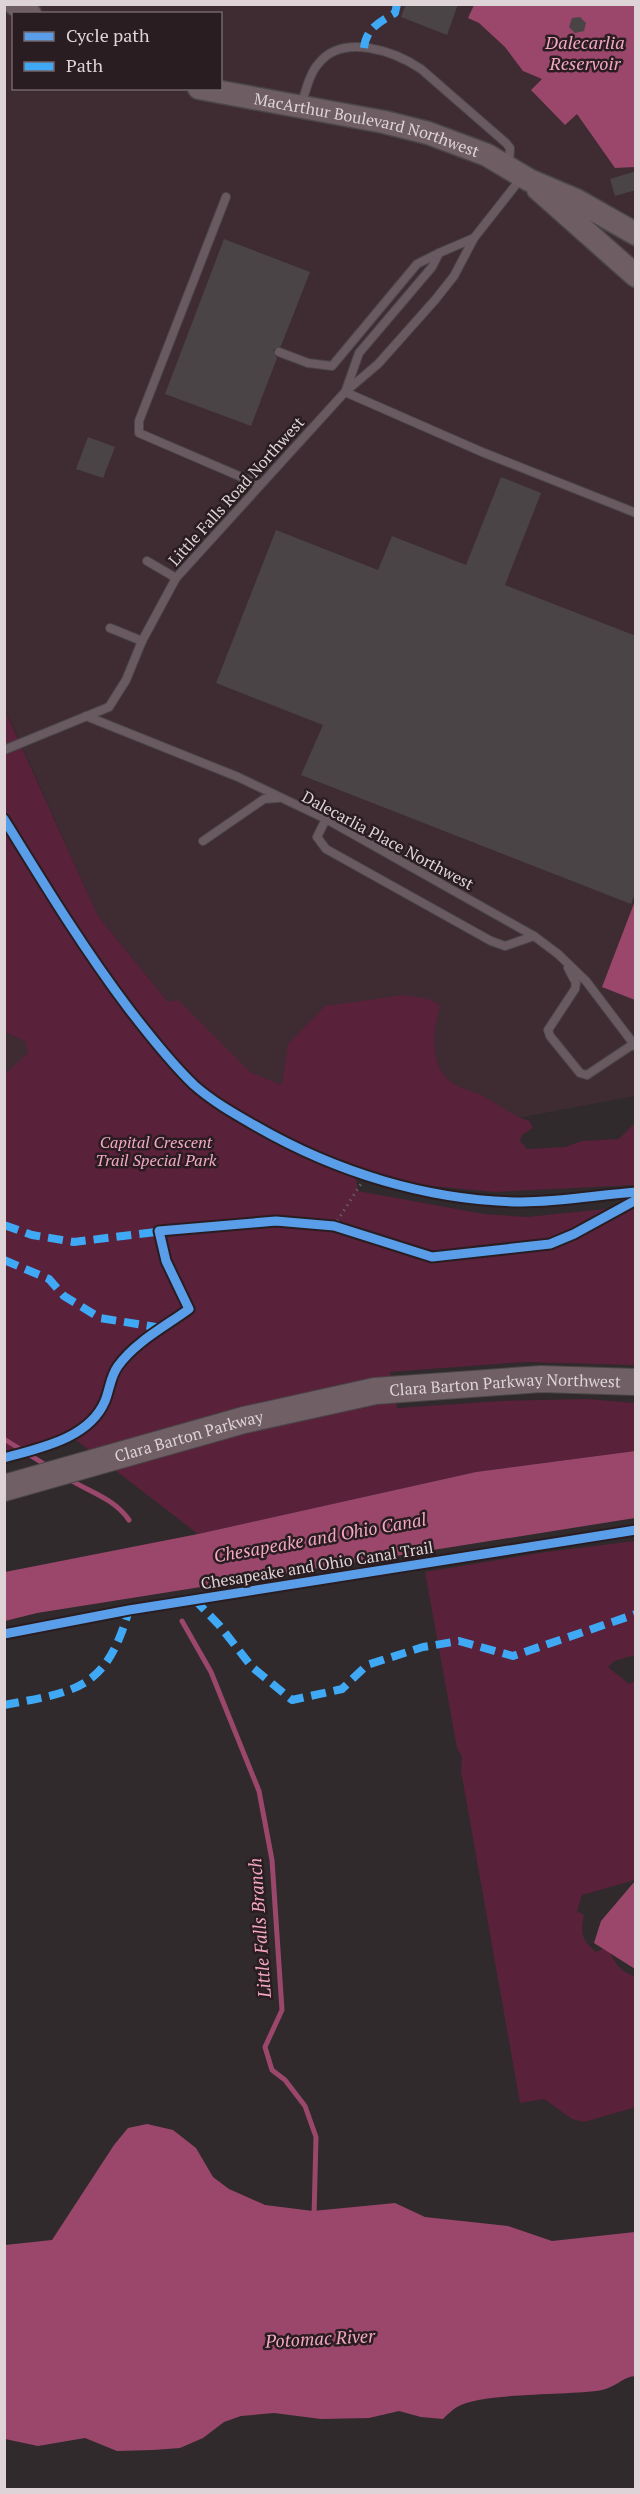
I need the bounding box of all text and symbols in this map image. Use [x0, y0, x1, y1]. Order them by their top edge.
legend [12, 12, 222, 90]
text: Cycle path [66, 23, 150, 47]
water label: Dalecarlia Reservoir [544, 30, 625, 75]
text: Path [66, 53, 103, 77]
street label: MacArthur Boulevard Northwest [252, 87, 483, 162]
street label: Little Falls Road Northwest [163, 412, 309, 570]
street label: Dalecarlia Place Northwest [298, 785, 478, 895]
park label: Capital Crescent Trail Special Park [95, 1131, 217, 1171]
street label: Clara Barton Parkway Northwest [389, 1368, 621, 1401]
street label: Clara Barton Parkway [112, 1405, 266, 1467]
water label: Chesapeake and Ohio Canal [212, 1506, 428, 1568]
street label: Chesapeake and Ohio Canal Trail [199, 1536, 435, 1594]
water label: Little Falls Branch [242, 1857, 276, 2000]
water label: Potomac River [264, 2323, 376, 2353]

